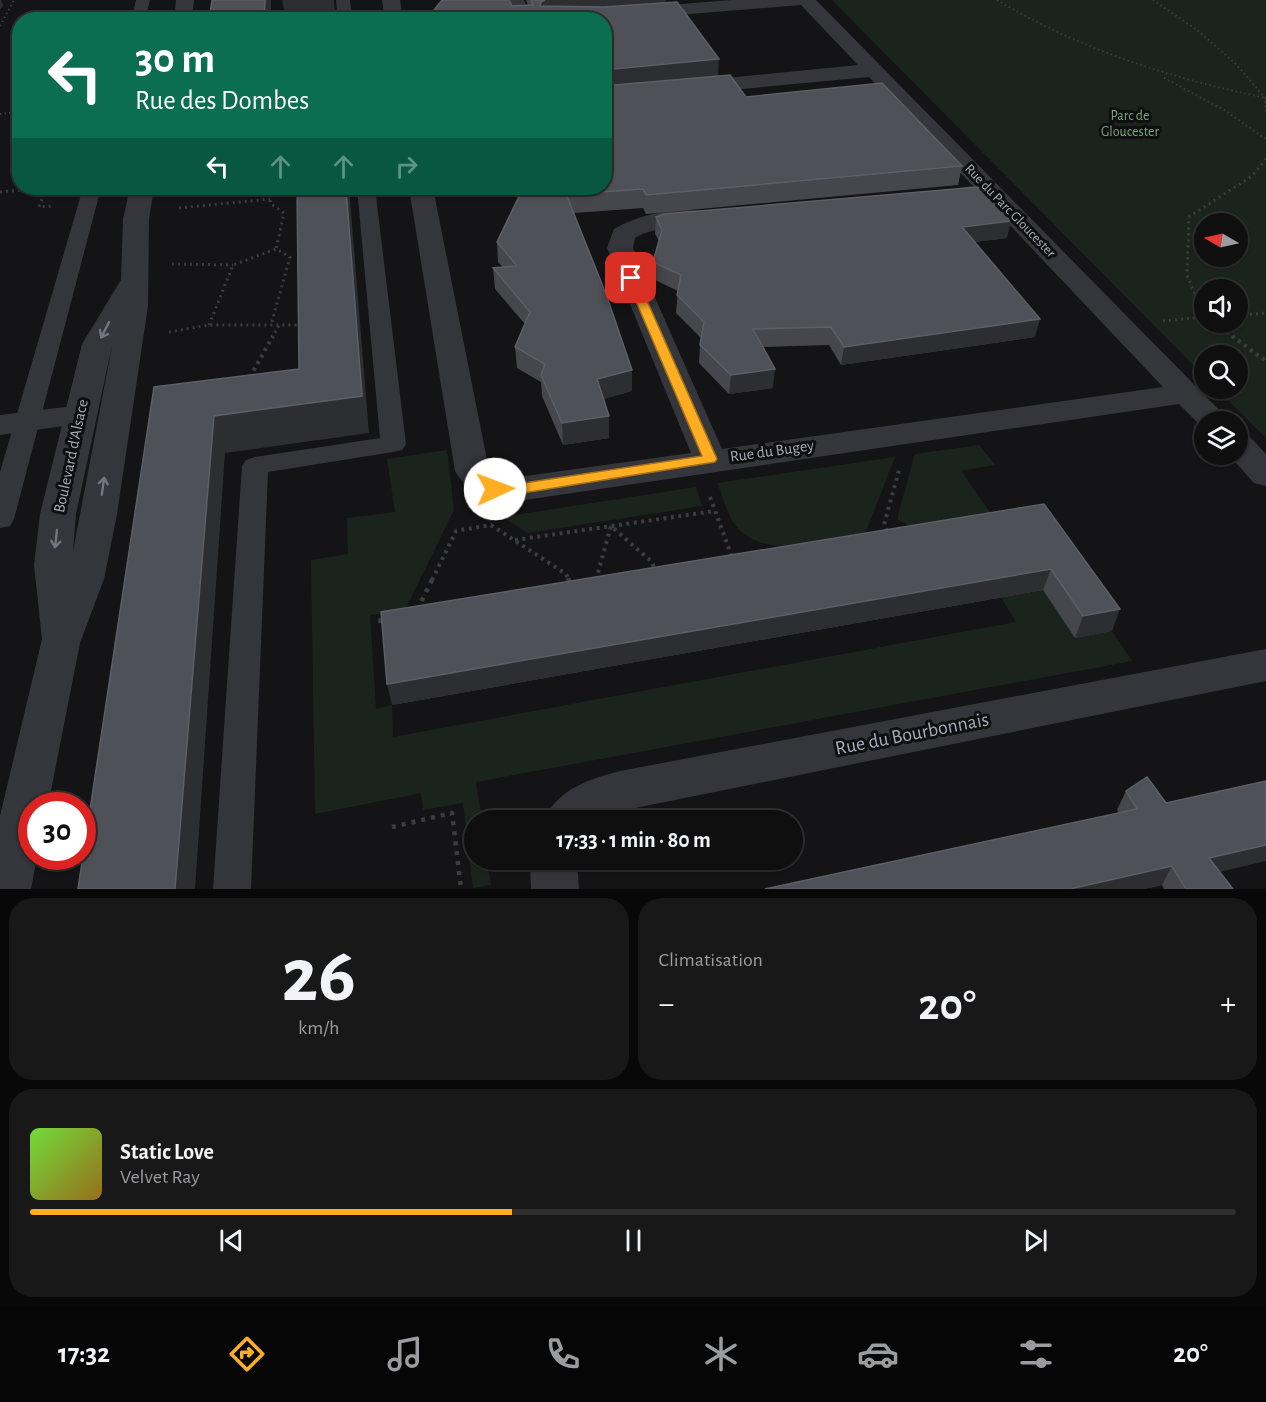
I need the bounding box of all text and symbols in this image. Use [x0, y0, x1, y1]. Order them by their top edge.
icon: left [36, 36, 114, 114]
text: 30 m [135, 38, 215, 80]
text: Rue des Dombes [135, 87, 309, 114]
park label: Parc de Gloucester [1101, 109, 1159, 139]
icon: left [201, 150, 234, 183]
icon: ahead [264, 150, 297, 183]
icon: ahead [327, 150, 360, 183]
icon: right [390, 150, 423, 183]
street label: Rue du Parc Gloucester [962, 162, 1058, 261]
north arrow [1194, 213, 1248, 267]
map controls [1194, 213, 1248, 465]
pin [605, 252, 656, 303]
icon: arrive [614, 261, 647, 294]
button: sound [1194, 279, 1248, 333]
one-way arrow [98, 320, 110, 338]
button: search [1194, 345, 1248, 399]
street label: Boulevard d'Alsace [51, 398, 91, 514]
button: layers [1194, 411, 1248, 465]
street label: Rue du Bugey [729, 437, 815, 466]
position arrow [463, 457, 527, 521]
one-way arrow [97, 476, 108, 496]
one-way arrow [50, 529, 61, 549]
street label: Rue du Bourbonnais [834, 709, 990, 759]
speed limit sign: 30 [18, 792, 96, 870]
text: 17:33 · 1 min · 80 m [556, 829, 711, 851]
text: 26 [282, 938, 356, 1016]
text: Climatisation [659, 950, 763, 970]
text: 20° [918, 983, 976, 1028]
text: − [659, 988, 674, 1021]
text: + [1220, 988, 1236, 1021]
text: km/h [298, 1018, 339, 1038]
text: Static Love [120, 1141, 214, 1163]
text: Velvet Ray [120, 1167, 200, 1187]
icon: previous [215, 1224, 248, 1257]
icon: pause [617, 1224, 650, 1257]
icon: next [1019, 1224, 1052, 1257]
icon: directions [226, 1333, 268, 1375]
icon: music [384, 1333, 426, 1375]
icon: phone [542, 1333, 584, 1375]
icon: climate [700, 1333, 742, 1375]
icon: car [857, 1333, 899, 1375]
icon: filters [1015, 1333, 1057, 1375]
text: 17:32 [58, 1340, 110, 1367]
text: 20° [1173, 1340, 1208, 1367]

